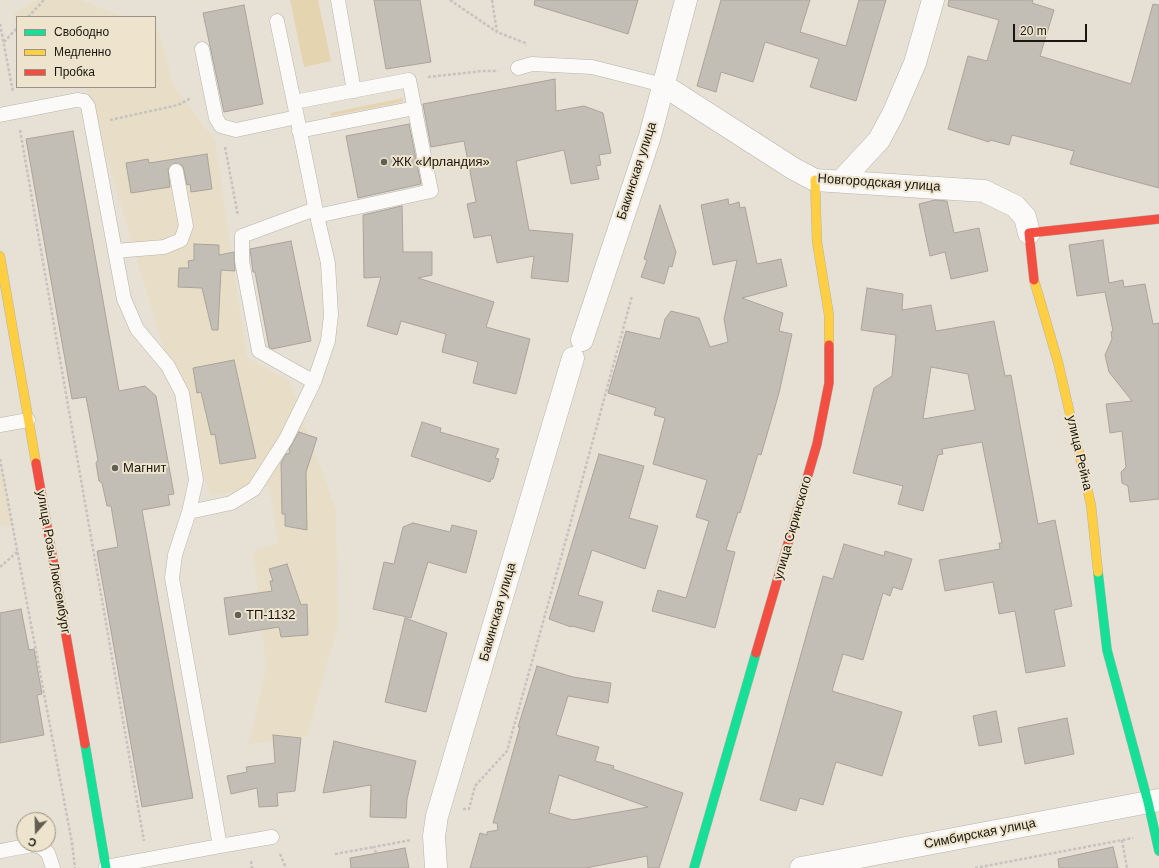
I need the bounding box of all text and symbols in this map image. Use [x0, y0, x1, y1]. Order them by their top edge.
legend [16, 16, 156, 88]
scale bar [1015, 16, 1089, 42]
text: 20 m [1020, 24, 1047, 38]
text: Свободно [54, 25, 109, 39]
text: Медленно [54, 45, 111, 59]
text: Пробка [54, 65, 95, 79]
street label: Бакинская улица [614, 120, 660, 222]
place label: ЖК «Ирландия» [392, 154, 490, 170]
marker: ЖК «Ирландия» [379, 157, 389, 167]
street label: Новгородская улица [817, 171, 941, 195]
street label: улица Рейна [1063, 414, 1095, 492]
place label: Магнит [123, 460, 166, 476]
marker: Магнит [110, 463, 120, 473]
street label: улица Скринского [771, 474, 815, 582]
street label: улица Розы Люксембург [33, 489, 73, 635]
street label: Бакинская улица [476, 561, 520, 663]
place label: ТП-1132 [246, 607, 296, 623]
marker: ТП-1132 [233, 610, 243, 620]
north arrow [16, 812, 56, 852]
street label: Симбирская улица [923, 816, 1037, 852]
text: С [26, 835, 38, 849]

